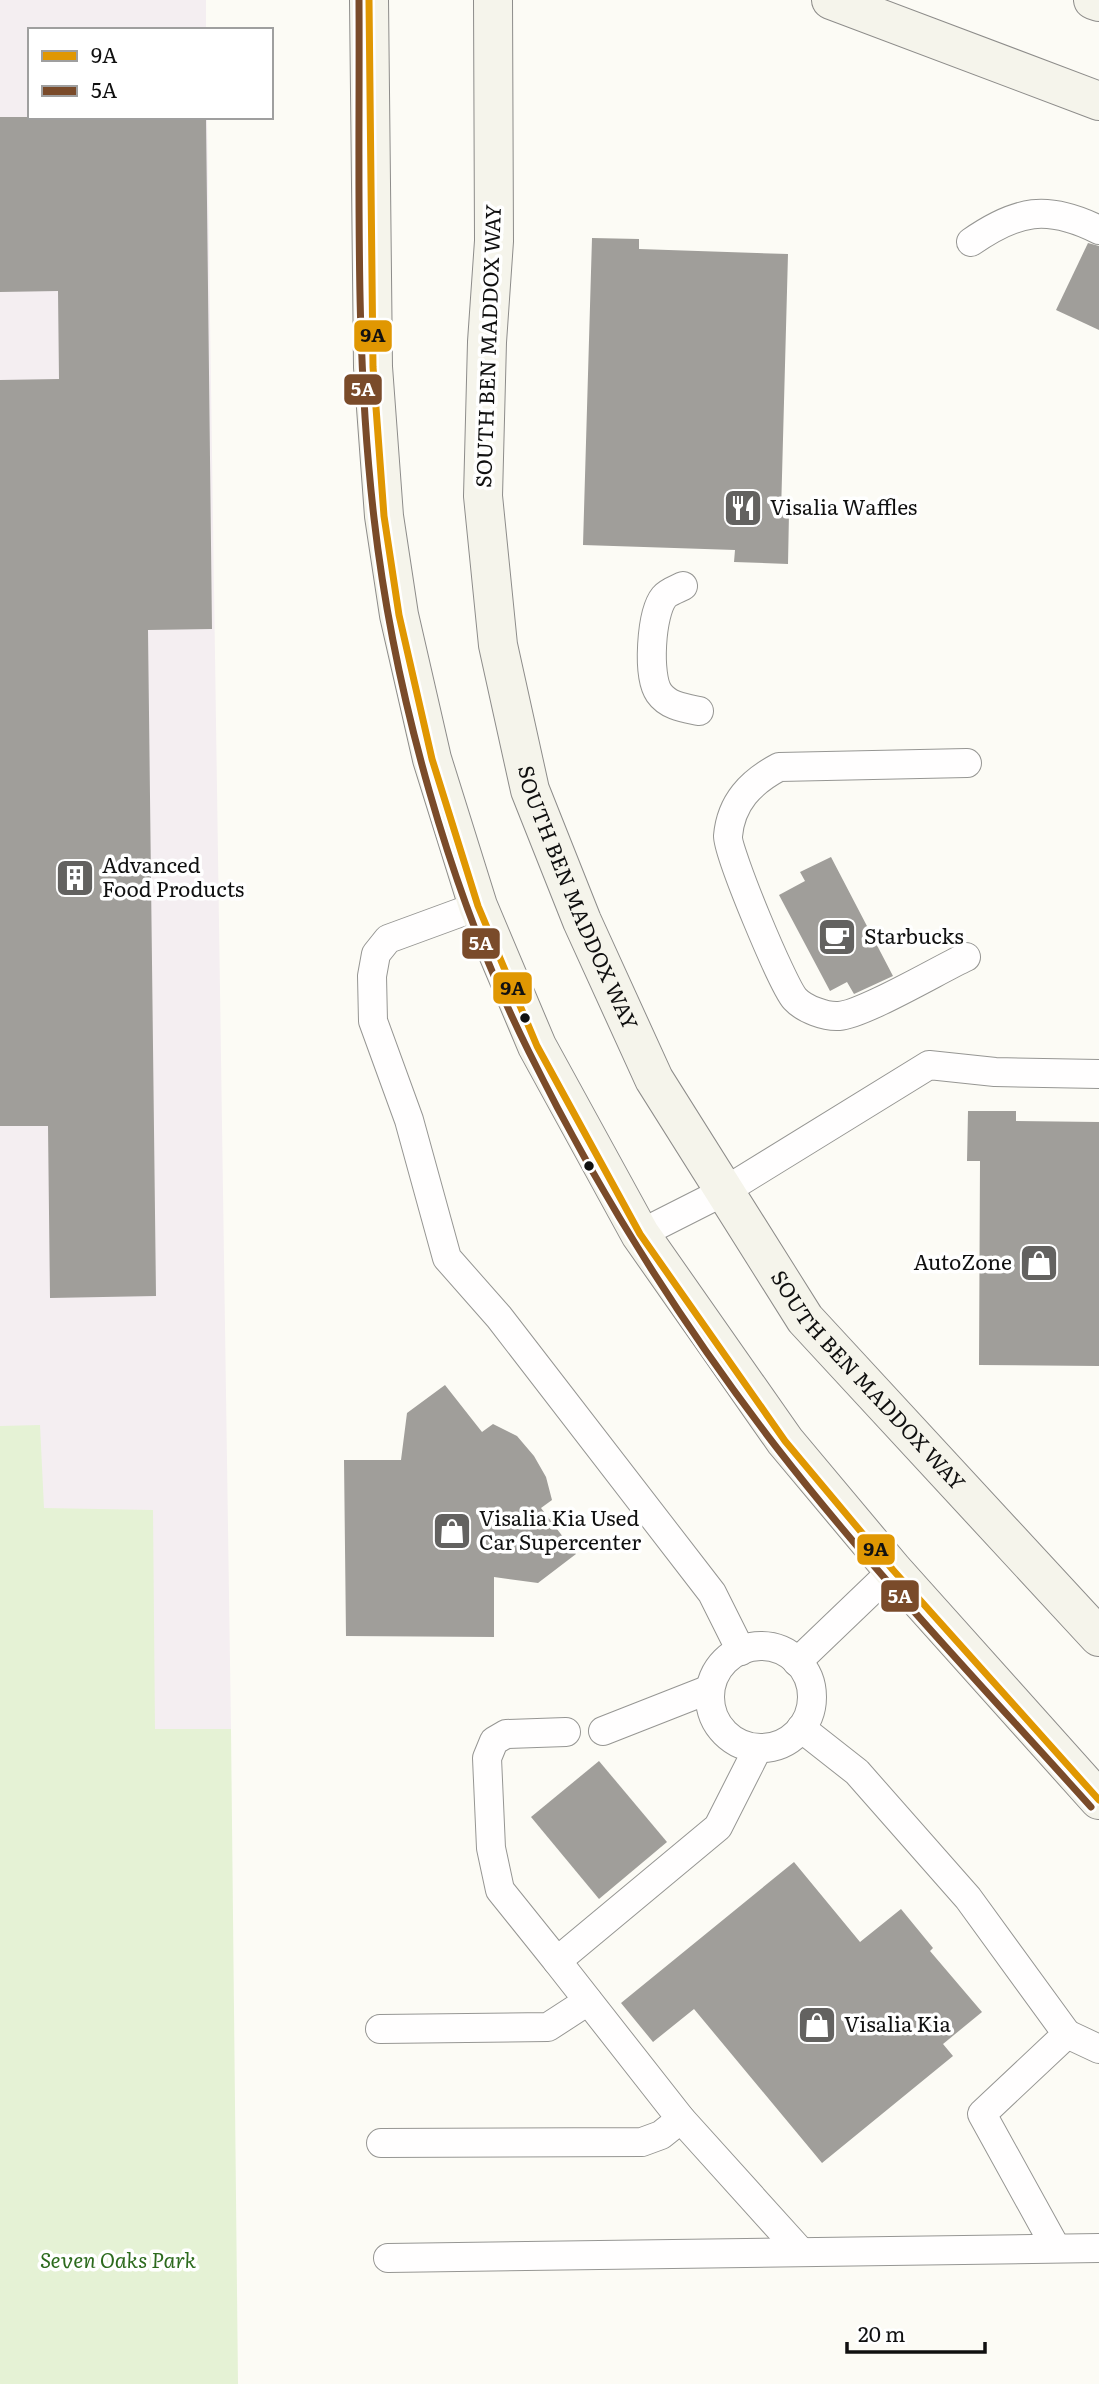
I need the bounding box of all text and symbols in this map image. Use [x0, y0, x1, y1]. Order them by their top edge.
legend [28, 28, 273, 119]
text: 9A [91, 38, 118, 69]
text: 5A [91, 73, 118, 104]
street label: SOUTH BEN MADDOX WAY [466, 204, 507, 488]
line badge: 9A [353, 319, 393, 353]
text: 9A [360, 320, 386, 348]
line badge: 5A [343, 373, 383, 406]
text: 5A [351, 374, 376, 402]
restaurant icon: Visalia Waffles [722, 487, 764, 529]
place label: Visalia Waffles [770, 490, 917, 521]
street label: SOUTH BEN MADDOX WAY [512, 762, 647, 1034]
place label: Advanced Food Products [102, 848, 244, 903]
building icon: Advanced Food Products [54, 857, 96, 899]
cafe icon: Starbucks [816, 916, 858, 958]
place label: Starbucks [864, 919, 964, 950]
line badge: 5A [461, 927, 501, 960]
text: 5A [469, 928, 494, 956]
line badge: 9A [492, 971, 533, 1005]
text: 9A [500, 973, 526, 1001]
unlabelled marker [518, 1011, 532, 1025]
unlabelled marker [582, 1159, 596, 1173]
shop icon: AutoZone [1018, 1242, 1060, 1284]
place label: AutoZone [913, 1245, 1012, 1276]
street label: SOUTH BEN MADDOX WAY [765, 1263, 974, 1496]
place label: Visalia Kia Used Car Supercenter [479, 1501, 641, 1556]
shop icon: Visalia Kia Used Car Supercenter [431, 1510, 473, 1552]
line badge: 9A [856, 1533, 896, 1566]
text: 9A [863, 1534, 889, 1562]
line badge: 5A [880, 1579, 920, 1613]
text: 5A [888, 1581, 913, 1609]
shop icon: Visalia Kia [796, 2004, 838, 2046]
place label: Visalia Kia [844, 2007, 951, 2038]
park label: Seven Oaks Park [40, 2243, 196, 2274]
scale bar [847, 2310, 985, 2354]
text: 20 m [858, 2317, 905, 2348]

